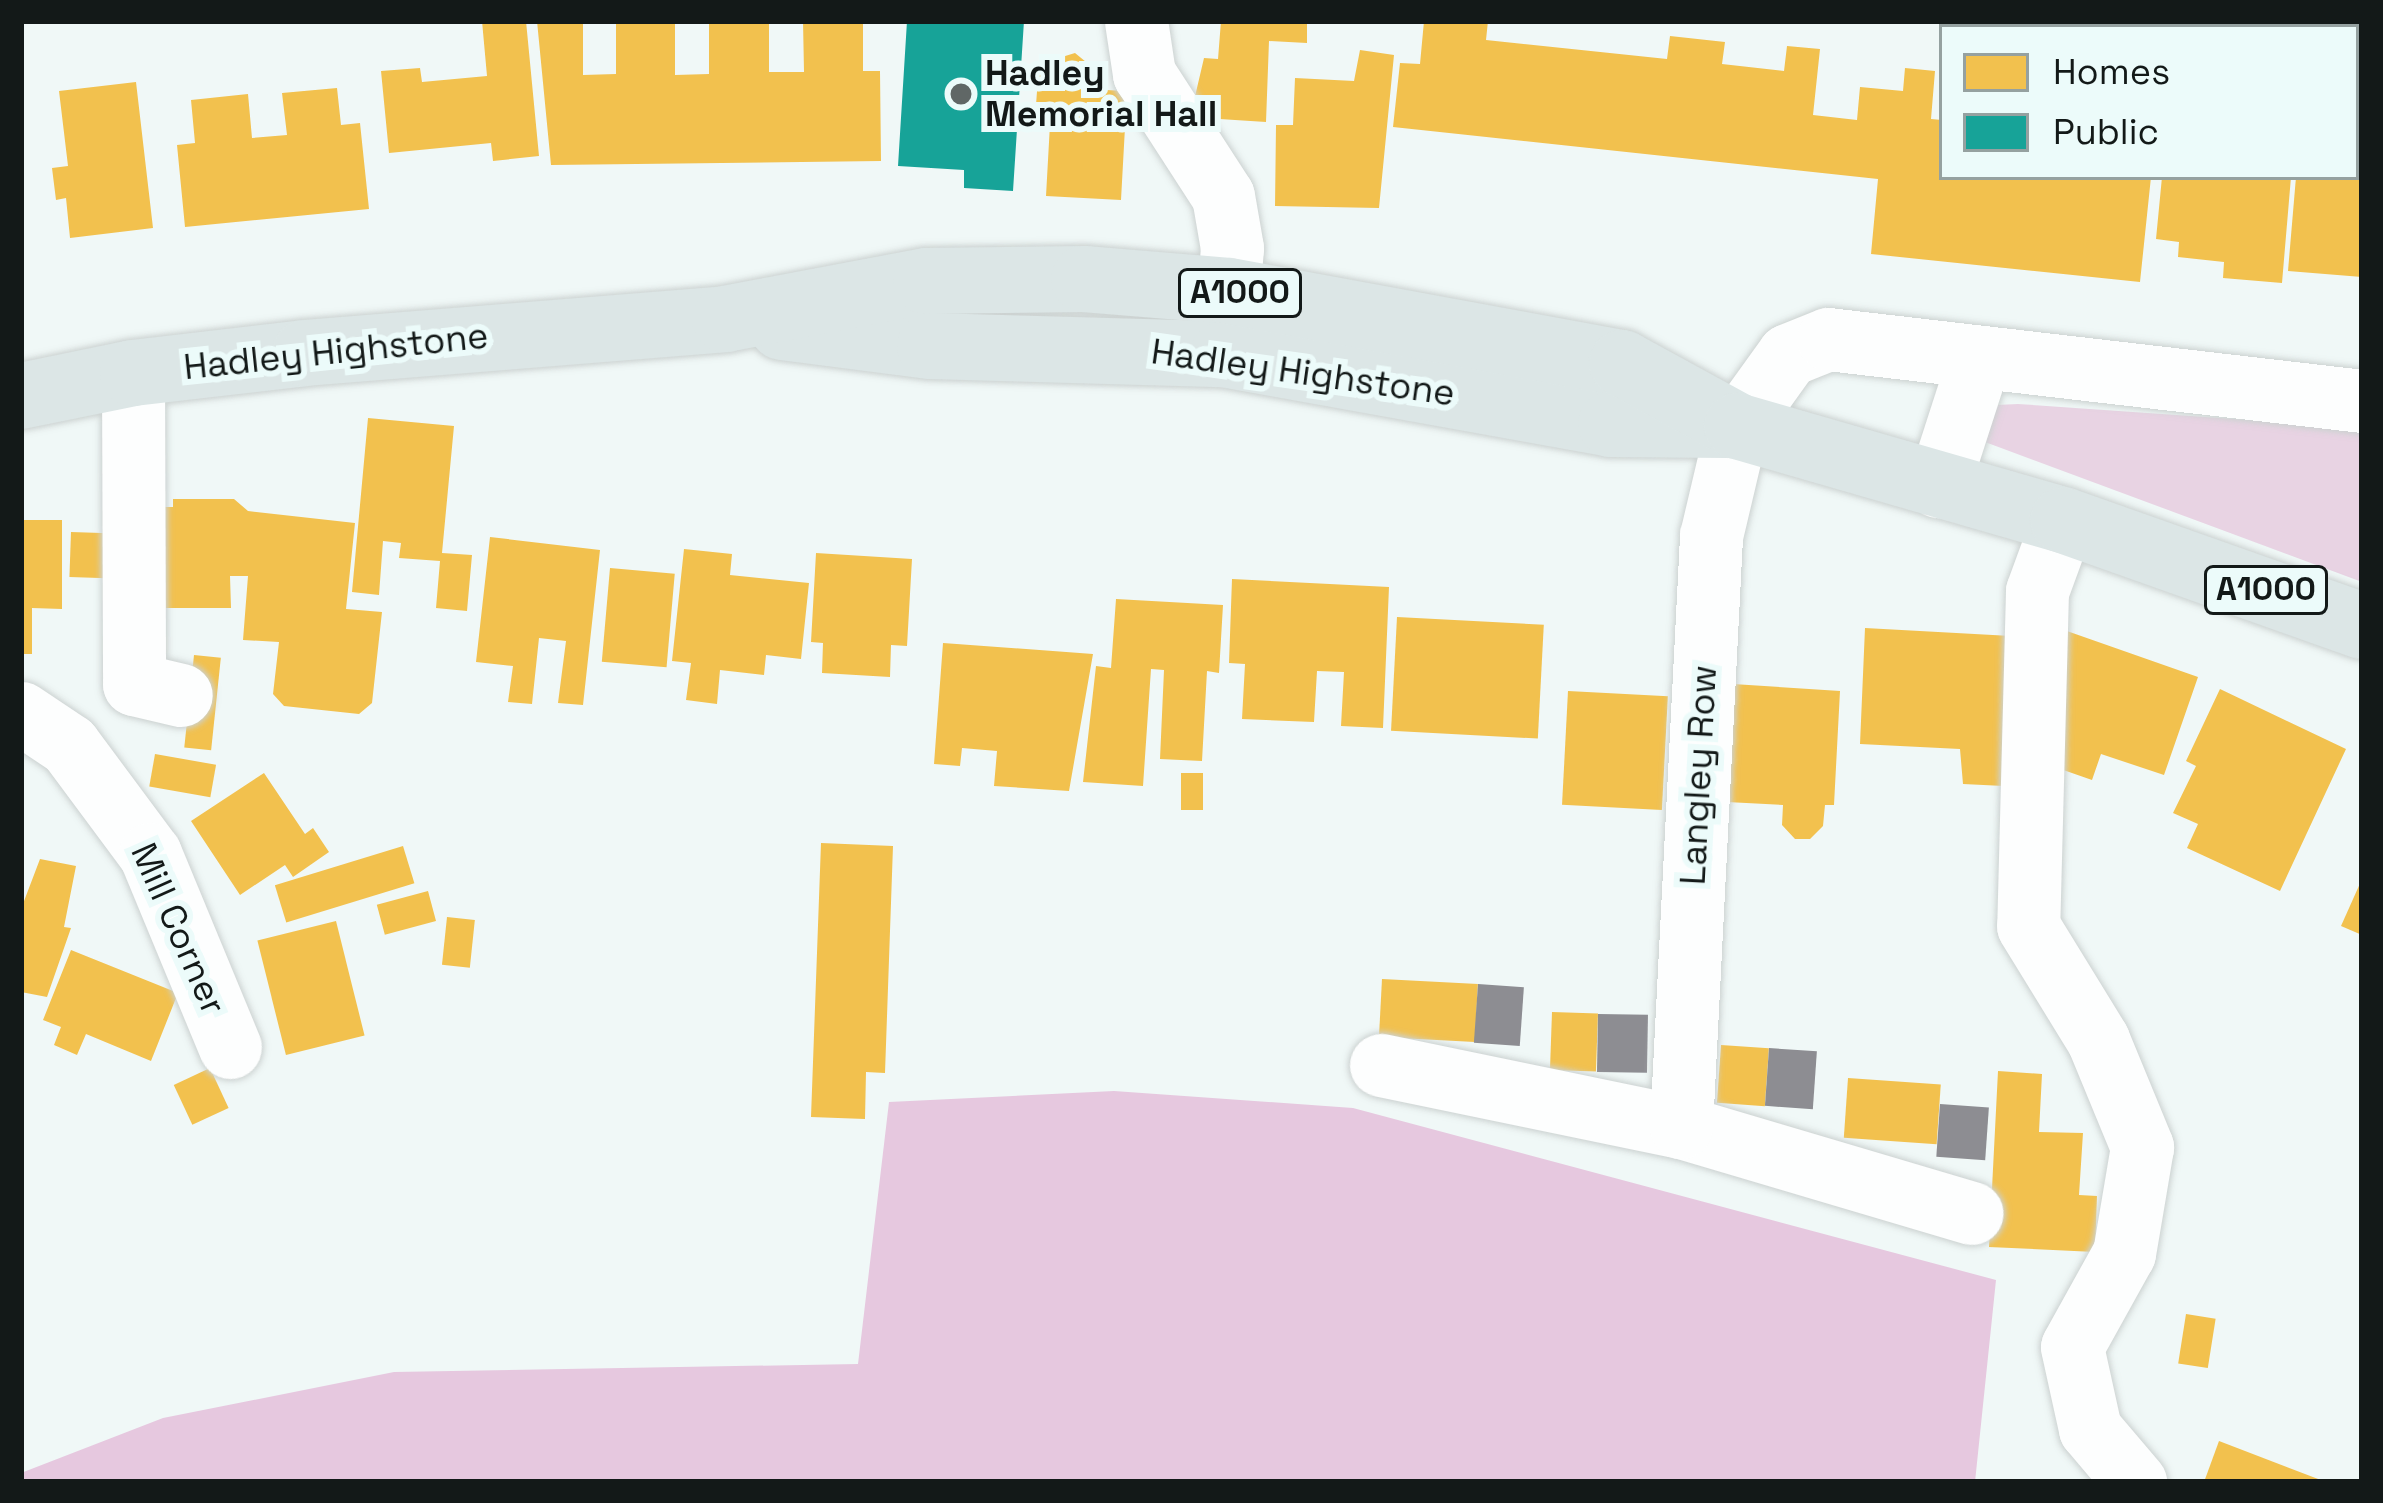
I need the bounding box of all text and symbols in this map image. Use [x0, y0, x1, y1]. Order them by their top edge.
legend [1939, 24, 2359, 180]
text: Homes [2053, 49, 2170, 95]
place label: Hadley Memorial Hall [985, 51, 1217, 136]
marker: Hadley Memorial Hall [948, 81, 974, 107]
text: Public [2053, 109, 2159, 155]
road number: A1000 [1177, 266, 1303, 320]
street label: Hadley Highstone [182, 315, 490, 389]
street label: Hadley Highstone [1148, 330, 1458, 416]
road number: A1000 [2203, 563, 2329, 617]
street label: Langley Row [1672, 664, 1726, 886]
street label: Mill Corner [121, 837, 235, 1021]

